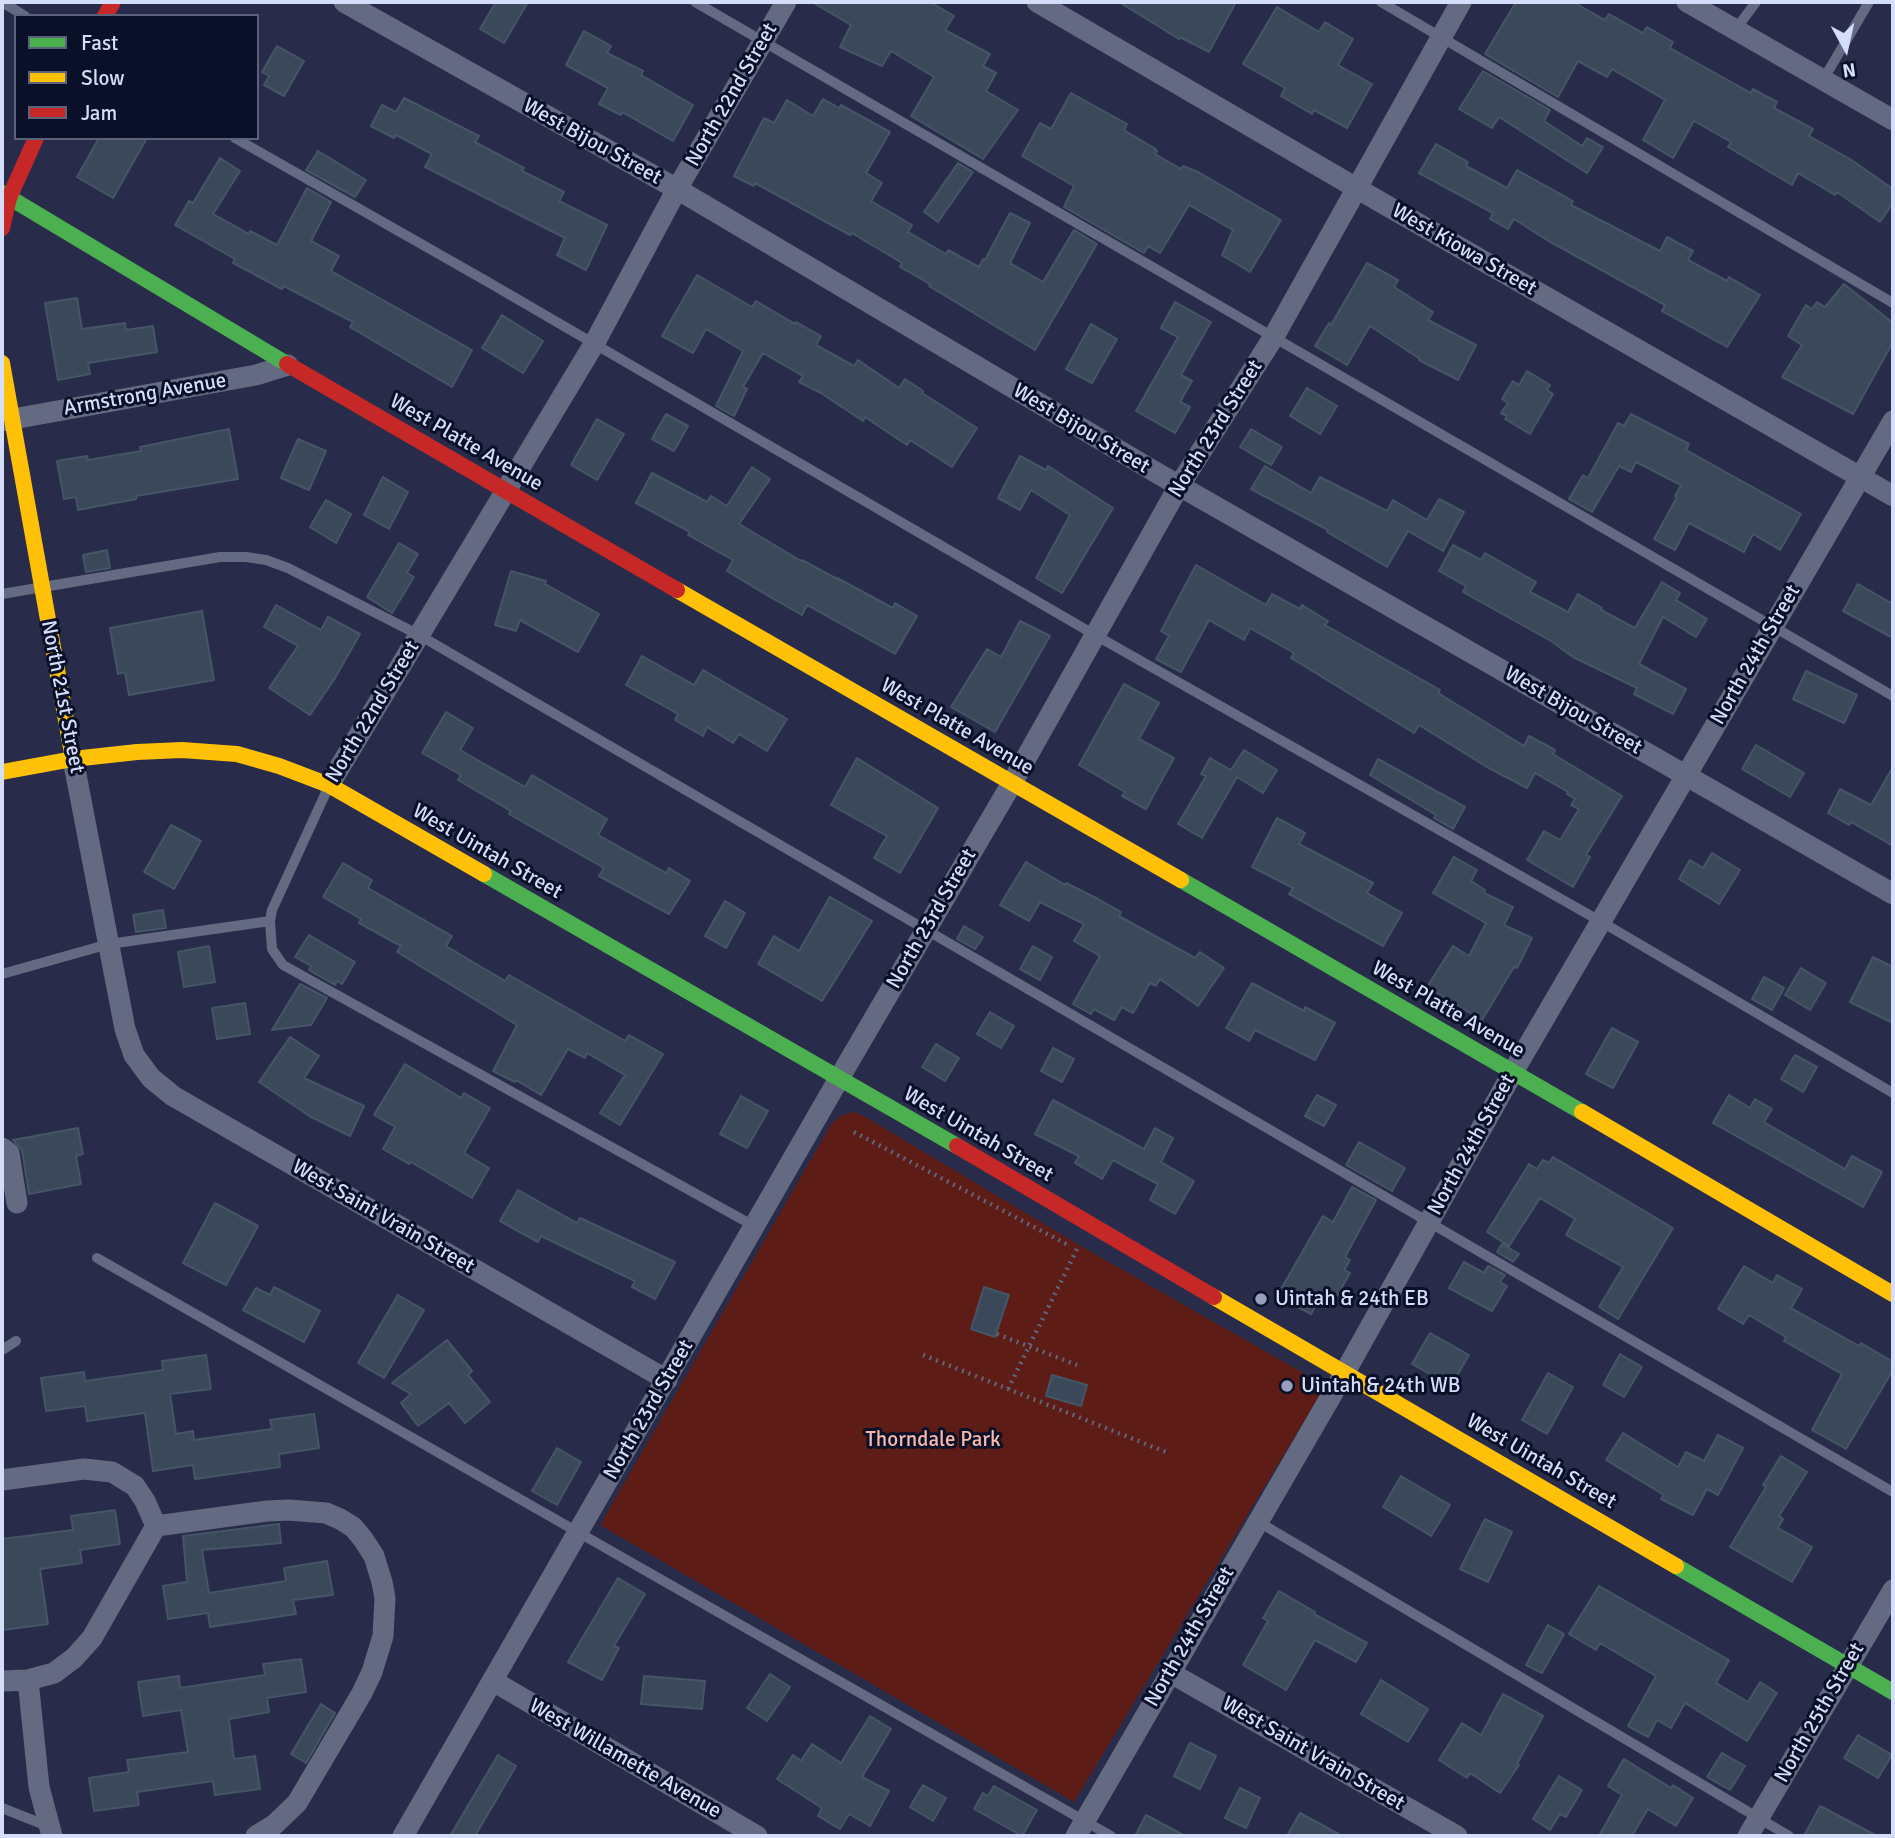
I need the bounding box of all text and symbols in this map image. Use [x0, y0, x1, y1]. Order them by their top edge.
legend [14, 14, 259, 140]
north arrow [1811, 14, 1881, 84]
street label: North 22nd Street [681, 19, 783, 171]
text: Fast [81, 30, 118, 56]
text: N [1841, 57, 1857, 83]
text: Slow [81, 65, 125, 91]
street label: West Bijou Street [518, 93, 666, 191]
text: Jam [81, 100, 117, 126]
street label: West Kiowa Street [1387, 198, 1541, 302]
street label: North 23rd Street [1164, 356, 1268, 502]
street label: Armstrong Avenue [62, 368, 228, 422]
street label: West Bijou Street [1008, 378, 1154, 480]
street label: West Platte Avenue [385, 389, 547, 497]
street label: North 24th Street [1706, 580, 1806, 730]
street label: North 21st Street [35, 618, 89, 776]
street label: North 22nd Street [321, 636, 425, 788]
street label: West Bijou Street [1500, 661, 1646, 761]
street label: West Platte Avenue [876, 673, 1038, 781]
street label: West Uintah Street [408, 799, 566, 905]
street label: North 23rd Street [882, 845, 982, 993]
street label: West Platte Avenue [1367, 956, 1529, 1064]
street label: North 24th Street [1423, 1070, 1521, 1220]
street label: West Uintah Street [899, 1082, 1057, 1188]
street label: West Saint Vrain Street [287, 1154, 479, 1280]
place label: Uintah & 24th EB [1275, 1286, 1429, 1312]
marker: Uintah & 24th EB [1253, 1291, 1269, 1307]
street label: North 23rd Street [599, 1336, 699, 1484]
place label: Uintah & 24th WB [1301, 1373, 1461, 1399]
marker: Uintah & 24th WB [1279, 1378, 1295, 1394]
street label: West Uintah Street [1462, 1409, 1620, 1515]
park label: Thorndale Park [865, 1427, 1001, 1453]
street label: North 24th Street [1140, 1562, 1240, 1712]
street label: North 25th Street [1770, 1638, 1870, 1788]
street label: West Saint Vrain Street [1217, 1691, 1409, 1817]
street label: West Willamette Avenue [524, 1694, 726, 1824]

